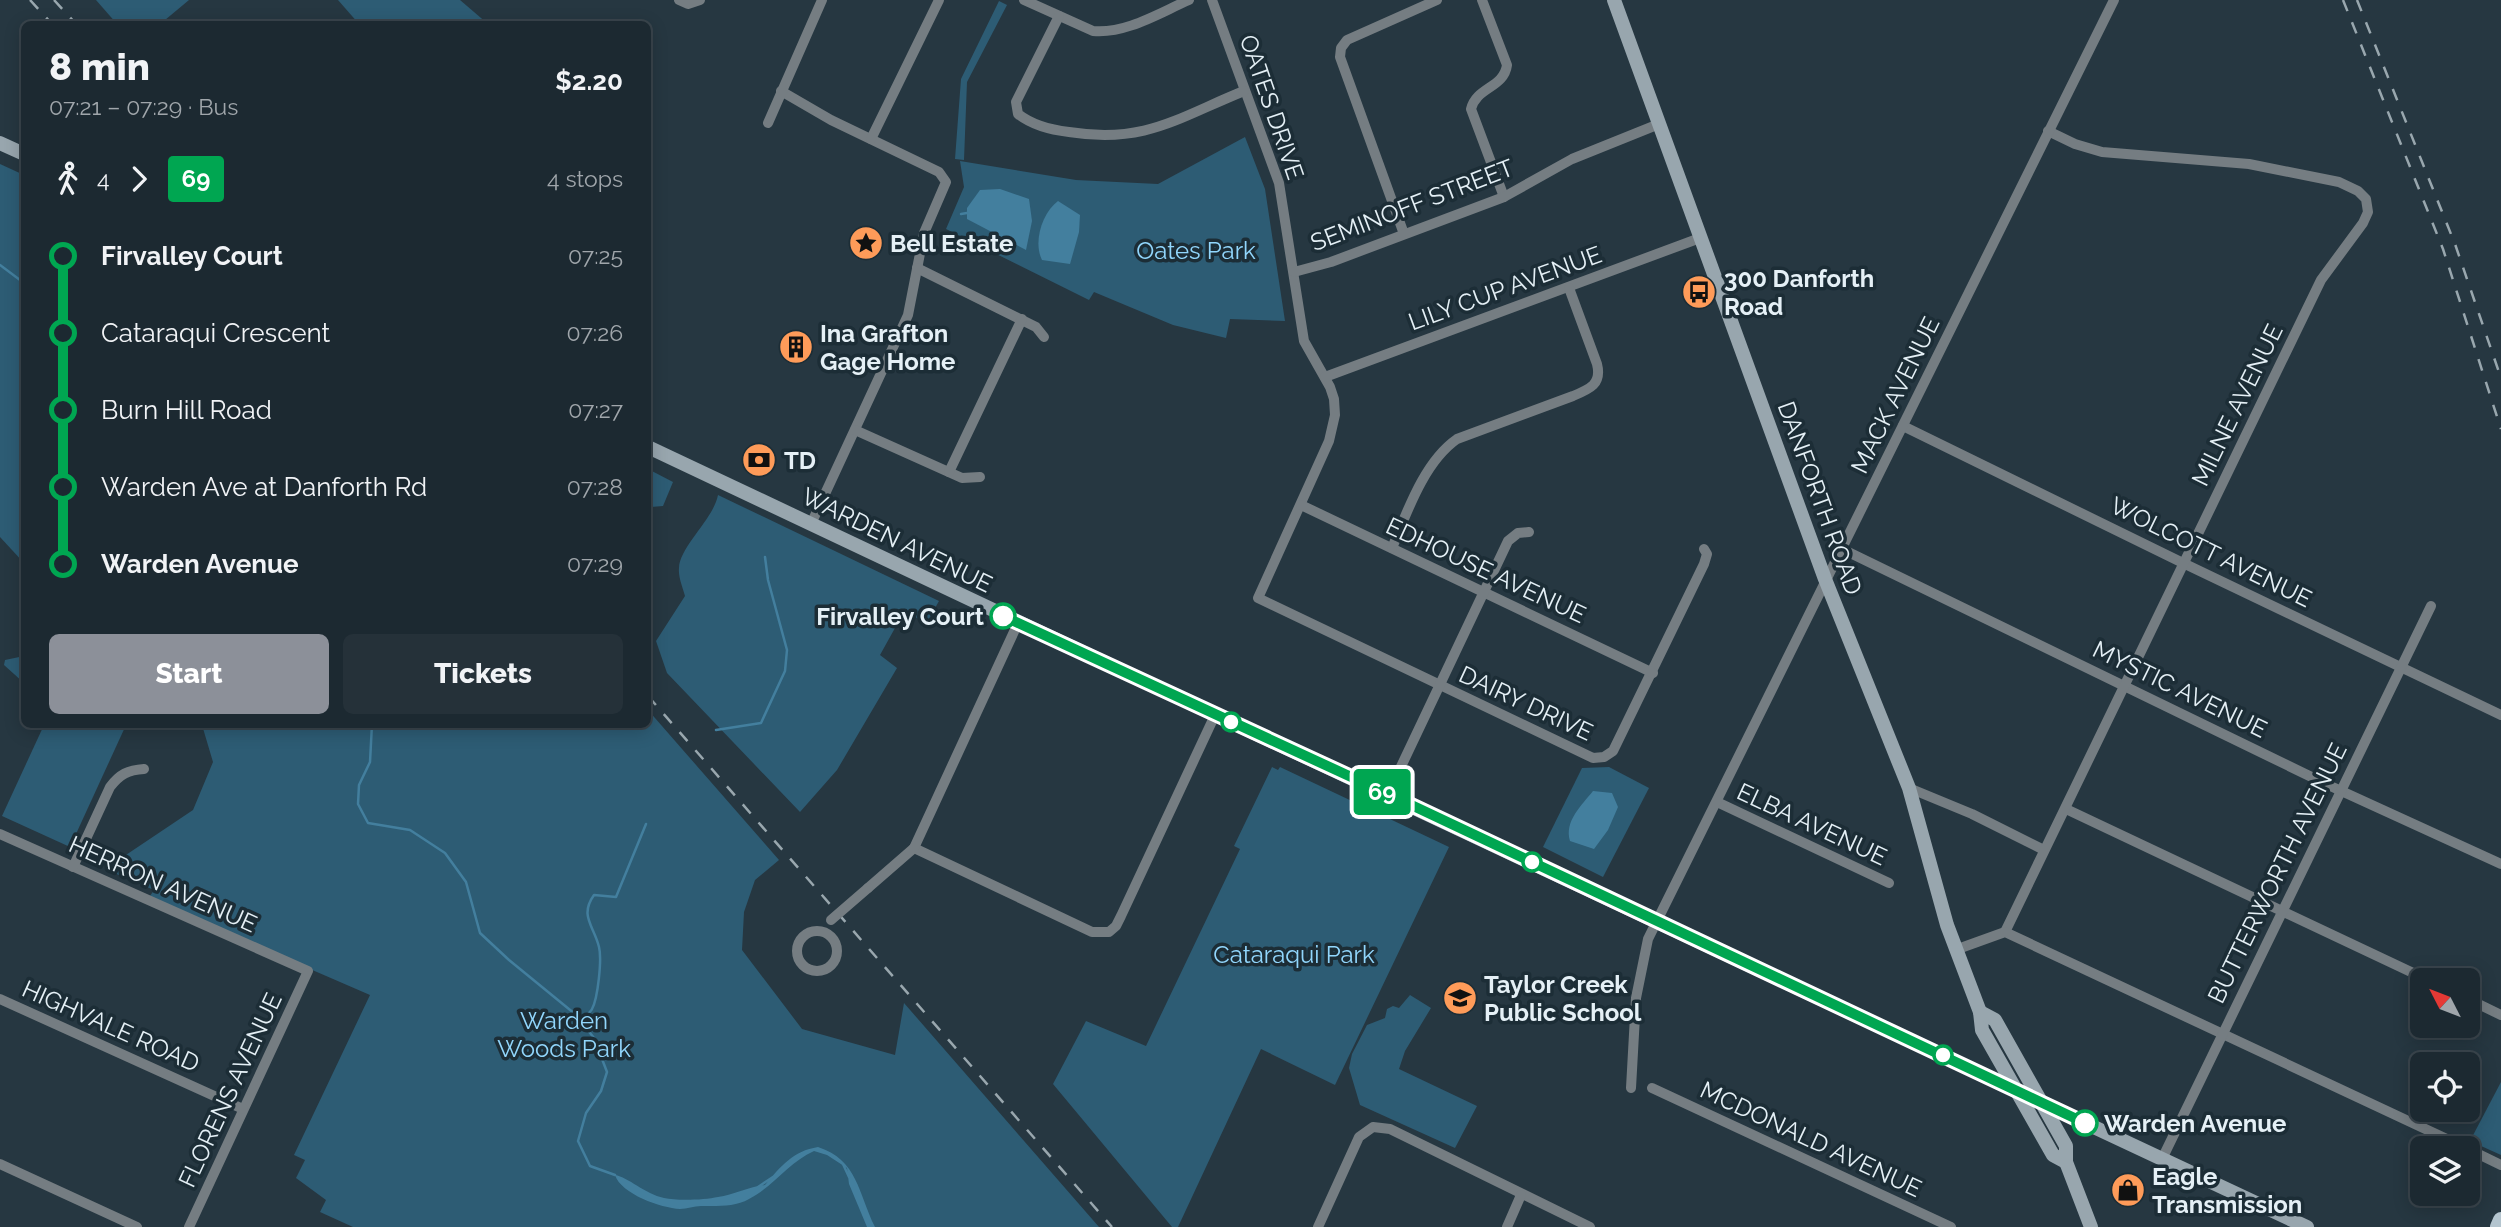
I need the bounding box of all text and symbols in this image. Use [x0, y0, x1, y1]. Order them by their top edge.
street label: OATES DRIVE [1234, 31, 1310, 183]
text: 8 min [49, 44, 150, 89]
text: $2.20 [555, 66, 623, 96]
text: 07:21 – 07:29 · Bus [49, 93, 238, 120]
street label: SEMINOFF STREET [1306, 153, 1518, 257]
icon: walk [49, 160, 87, 198]
icon: forward [120, 160, 158, 198]
text: 69 [182, 164, 210, 193]
text: 4 [97, 165, 110, 192]
text: 4 stops [547, 165, 623, 192]
place icon: Bell Estate [847, 224, 885, 262]
place label: Bell Estate [890, 229, 1014, 258]
park label: Oates Park [1136, 236, 1256, 265]
street label: LILY CUP AVENUE [1404, 240, 1606, 336]
text: Firvalley Court [101, 241, 283, 271]
text: 07:25 [568, 242, 623, 269]
place label: 300 Danforth Road [1724, 264, 1874, 321]
bus stop icon: 300 Danforth Road [1680, 273, 1718, 311]
street label: MACK AVENUE [1845, 312, 1945, 478]
text: Cataraqui Crescent [101, 318, 330, 348]
text: 07:26 [567, 319, 623, 346]
place label: Ina Grafton Gage Home [820, 319, 955, 376]
street label: MILNE AVENUE [2185, 319, 2289, 491]
building icon: Ina Grafton Gage Home [777, 328, 815, 366]
text: Burn Hill Road [101, 395, 272, 425]
text: 07:27 [568, 396, 623, 423]
street label: DANFORTH ROAD [1772, 397, 1868, 599]
bank icon: TD [740, 441, 778, 479]
place label: TD [784, 446, 816, 475]
text: Warden Ave at Danforth Rd [101, 472, 427, 502]
text: 07:28 [567, 473, 623, 500]
street label: WARDEN AVENUE [797, 481, 997, 599]
street label: WOLCOTT AVENUE [2106, 491, 2316, 613]
street label: EDHOUSE AVENUE [1381, 511, 1591, 629]
text: Warden Avenue [101, 549, 299, 579]
text: 07:29 [567, 550, 623, 577]
place label: Firvalley Court [816, 602, 984, 631]
marker: Firvalley Court [990, 603, 1016, 629]
button: Start [49, 634, 329, 714]
button: Tickets [343, 634, 623, 714]
street label: MYSTIC AVENUE [2088, 634, 2272, 744]
street label: DAIRY DRIVE [1454, 659, 1598, 747]
unlabelled marker [1221, 712, 1241, 732]
street label: BUTTERWORTH AVENUE [2201, 738, 2353, 1008]
line badge: 69 [1350, 769, 1414, 815]
text: 69 [1368, 777, 1396, 806]
street label: ELBA AVENUE [1732, 777, 1892, 871]
street label: HERRON AVENUE [65, 830, 261, 938]
unlabelled marker [1522, 852, 1542, 872]
park label: Cataraqui Park [1213, 940, 1375, 969]
north arrow [2410, 968, 2480, 1038]
map controls [2410, 968, 2480, 1206]
place label: Taylor Creek Public School [1484, 970, 1642, 1027]
street label: HIGHVALE ROAD [18, 974, 204, 1078]
school or university icon: Taylor Creek Public School [1441, 979, 1479, 1017]
street label: FLORENS AVENUE [172, 988, 288, 1192]
park label: Warden Woods Park [497, 1006, 631, 1063]
unlabelled marker [1933, 1045, 1953, 1065]
button: locate [2410, 1052, 2480, 1122]
street label: MCDONALD AVENUE [1696, 1075, 1926, 1203]
place label: Warden Avenue [2104, 1109, 2286, 1138]
marker: Warden Avenue [2072, 1110, 2098, 1136]
button: layers [2410, 1136, 2480, 1206]
place label: Eagle Transmission [2152, 1162, 2302, 1219]
shop icon: Eagle Transmission [2109, 1171, 2147, 1209]

